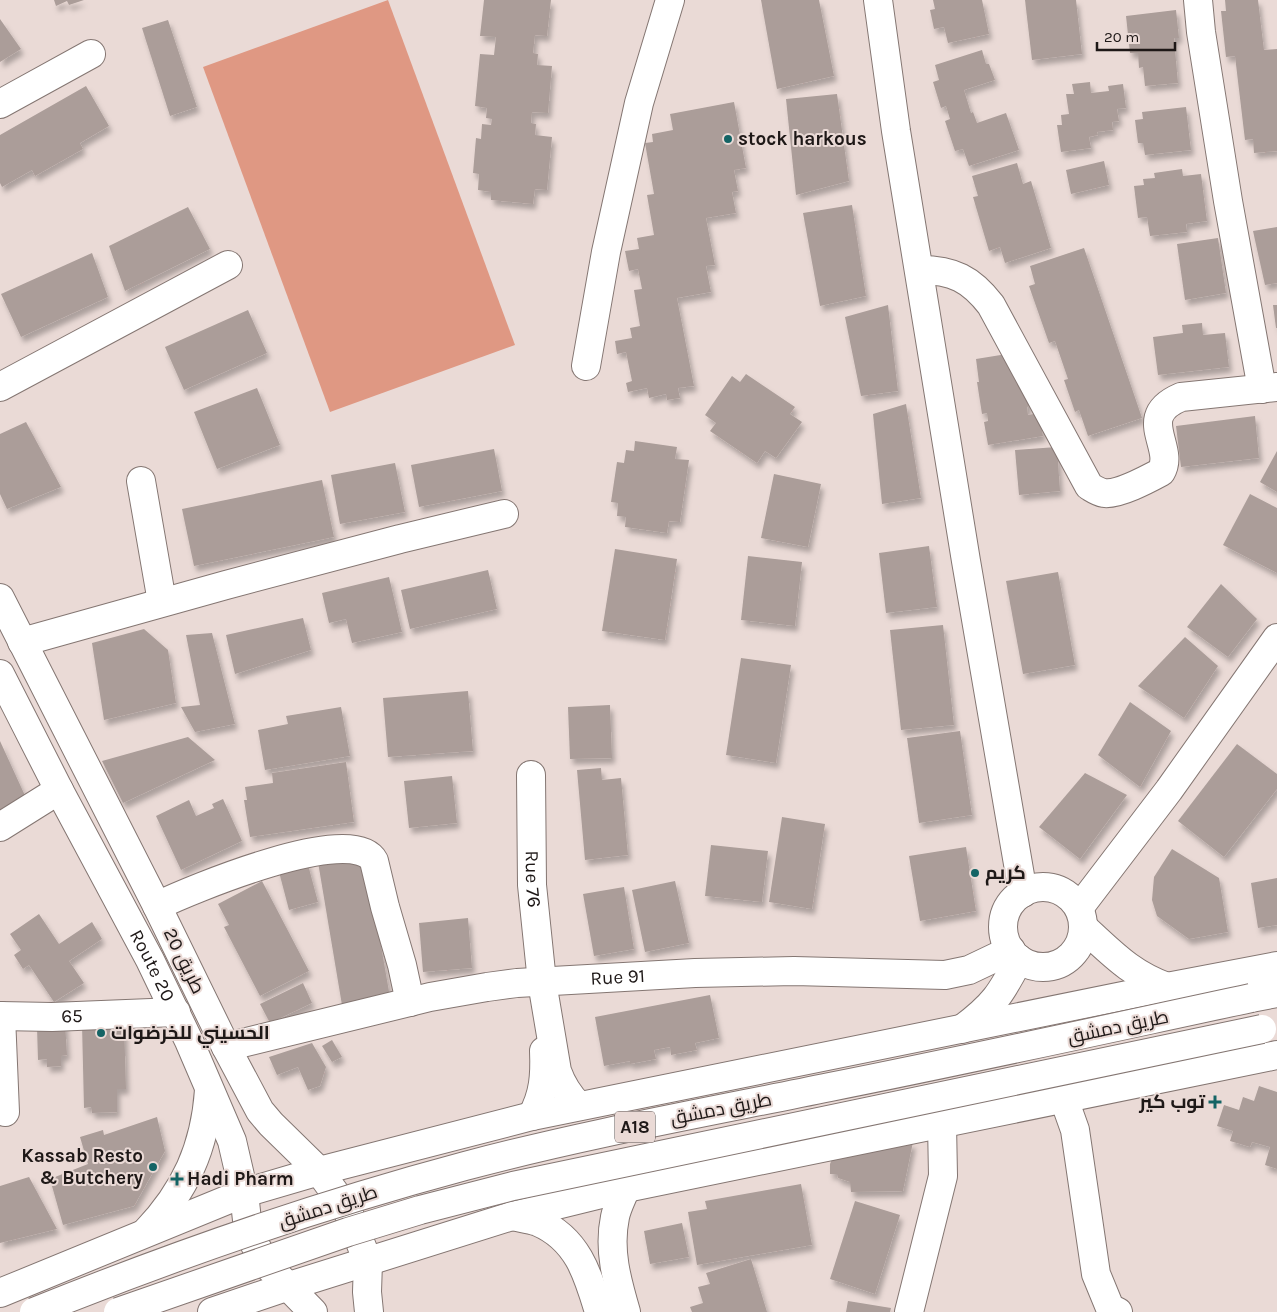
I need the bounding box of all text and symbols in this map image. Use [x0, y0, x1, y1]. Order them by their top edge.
scale bar [1097, 20, 1174, 52]
text: 20 m [1104, 28, 1139, 46]
place label: stock harkous [738, 128, 867, 150]
marker: stock harkous [722, 133, 734, 145]
street label: Rue 76 [521, 850, 545, 909]
place label: كريم [985, 862, 1026, 886]
marker: كريم [969, 867, 981, 879]
street label: طريق 20 [158, 925, 209, 998]
street label: Route 20 [125, 926, 179, 1005]
street label: Rue 91 [590, 965, 646, 990]
street label: 65 [61, 1005, 83, 1028]
street label: طريق دمشق [1066, 1006, 1171, 1049]
place label: الحسيني للخرضوات [111, 1022, 270, 1048]
marker: الحسيني للخرضوات [95, 1027, 107, 1039]
street label: طريق دمشق [669, 1088, 774, 1131]
place label: توب كير [1138, 1091, 1206, 1113]
marker: توب كير [1209, 1096, 1221, 1108]
road number: A18 [615, 1112, 655, 1142]
place label: Kassab Resto & Butchery [21, 1145, 143, 1189]
marker: Kassab Resto & Butchery [147, 1161, 159, 1173]
place label: Hadi Pharm [187, 1168, 294, 1190]
marker: Hadi Pharm [171, 1173, 183, 1185]
street label: طريق دمشق [276, 1181, 381, 1234]

